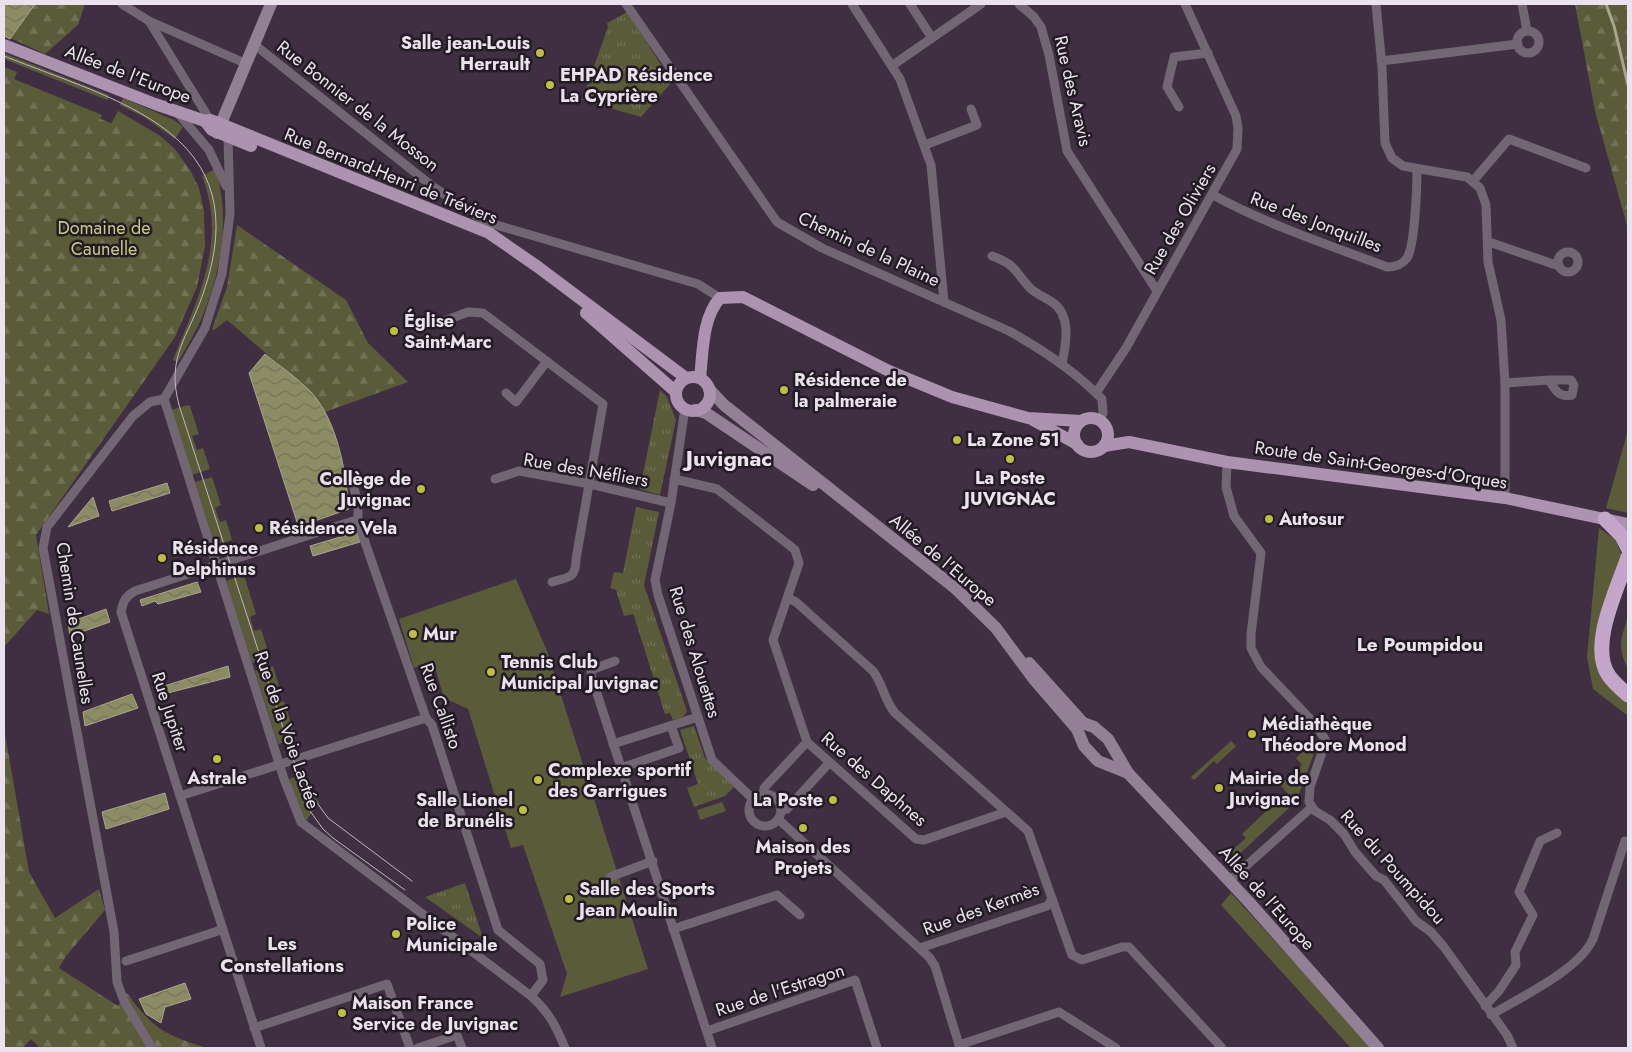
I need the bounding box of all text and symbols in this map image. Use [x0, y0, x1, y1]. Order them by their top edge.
place label: Salle jean-Louis Herrault [401, 30, 530, 77]
street label: Rue des Aravis [1048, 33, 1098, 149]
street label: Rue Bonnier de la Mosson [271, 34, 445, 178]
street label: Allée de l'Europe [61, 38, 195, 110]
marker: Salle jean-Louis Herrault [534, 47, 546, 59]
place label: EHPAD Résidence La Cyprière [560, 62, 713, 109]
marker: EHPAD Résidence La Cyprière [544, 79, 556, 91]
street label: Rue Bernard-Henri de Tréviers [280, 121, 502, 231]
street label: Rue des Oliviers [1138, 158, 1222, 280]
street label: Rue des Jonquilles [1246, 185, 1386, 259]
street label: Chemin de la Plaine [794, 205, 944, 293]
park label: Domaine de Caunelle [57, 215, 151, 262]
place label: Église Saint-Marc [404, 308, 492, 355]
marker: Église Saint-Marc [388, 325, 400, 337]
place label: Résidence de la palmeraie [794, 367, 907, 414]
marker: Résidence de la palmeraie [778, 384, 790, 396]
place label: La Zone 51 [967, 427, 1060, 453]
marker: La Zone 51 [951, 434, 963, 446]
street label: Route de Saint-Georges-d'Orques [1253, 434, 1509, 496]
district label: Juvignac [682, 442, 772, 474]
street label: Rue des Néfliers [522, 446, 650, 494]
marker: La Poste JUVIGNAC [1004, 453, 1016, 465]
place label: La Poste JUVIGNAC [961, 465, 1056, 512]
place label: Collège de Juvignac [320, 466, 411, 513]
marker: Collège de Juvignac [415, 483, 427, 495]
place label: Autosur [1278, 506, 1345, 532]
street label: Allée de l'Europe [884, 507, 1002, 613]
marker: Autosur [1263, 513, 1275, 525]
place label: Résidence Vela [269, 515, 397, 541]
marker: Résidence Vela [253, 522, 265, 534]
place label: Résidence Delphinus [172, 535, 258, 582]
street label: Chemin de Caunelles [49, 540, 101, 706]
marker: Résidence Delphinus [156, 552, 168, 564]
street label: Rue des Alouettes [663, 583, 727, 721]
place label: Mur [423, 621, 457, 647]
marker: Mur [407, 628, 419, 640]
district label: Le Poumpidou [1357, 631, 1483, 658]
street label: Rue de la Voie Lactée [248, 648, 326, 812]
place label: Tennis Club Municipal Juvignac [501, 649, 658, 696]
street label: Rue Callisto [413, 659, 469, 753]
marker: Tennis Club Municipal Juvignac [485, 666, 497, 678]
street label: Rue Jupiter [145, 669, 195, 756]
place label: Médiathèque Théodore Monod [1262, 711, 1407, 758]
street label: Rue des Daphnes [815, 726, 933, 832]
marker: Médiathèque Théodore Monod [1246, 728, 1258, 740]
marker: Astrale [211, 753, 223, 765]
place label: Complexe sportif des Garrigues [548, 757, 692, 804]
place label: Astrale [186, 765, 247, 791]
place label: Mairie de Juvignac [1226, 765, 1309, 812]
marker: Complexe sportif des Garrigues [532, 774, 544, 786]
marker: Mairie de Juvignac [1213, 782, 1225, 794]
place label: Salle Lionel de Brunélis [416, 787, 513, 834]
place label: La Poste [753, 787, 823, 813]
marker: La Poste [827, 794, 839, 806]
marker: Salle Lionel de Brunélis [517, 804, 529, 816]
street label: Rue du Poumpidou [1334, 804, 1452, 930]
marker: Maison des Projets [797, 822, 809, 834]
place label: Maison des Projets [756, 834, 850, 881]
street label: Allée de l'Europe [1213, 840, 1321, 956]
place label: Salle des Sports Jean Moulin [576, 876, 715, 923]
street label: Rue des Kermès [919, 876, 1043, 942]
marker: Salle des Sports Jean Moulin [563, 893, 575, 905]
place label: Police Municipale [406, 911, 498, 958]
marker: Police Municipale [390, 928, 402, 940]
district label: Les Constellations [220, 930, 344, 979]
street label: Rue de l'Estragon [712, 957, 848, 1023]
place label: Maison France Service de Juvignac [352, 990, 518, 1037]
marker: Maison France Service de Juvignac [336, 1007, 348, 1019]

